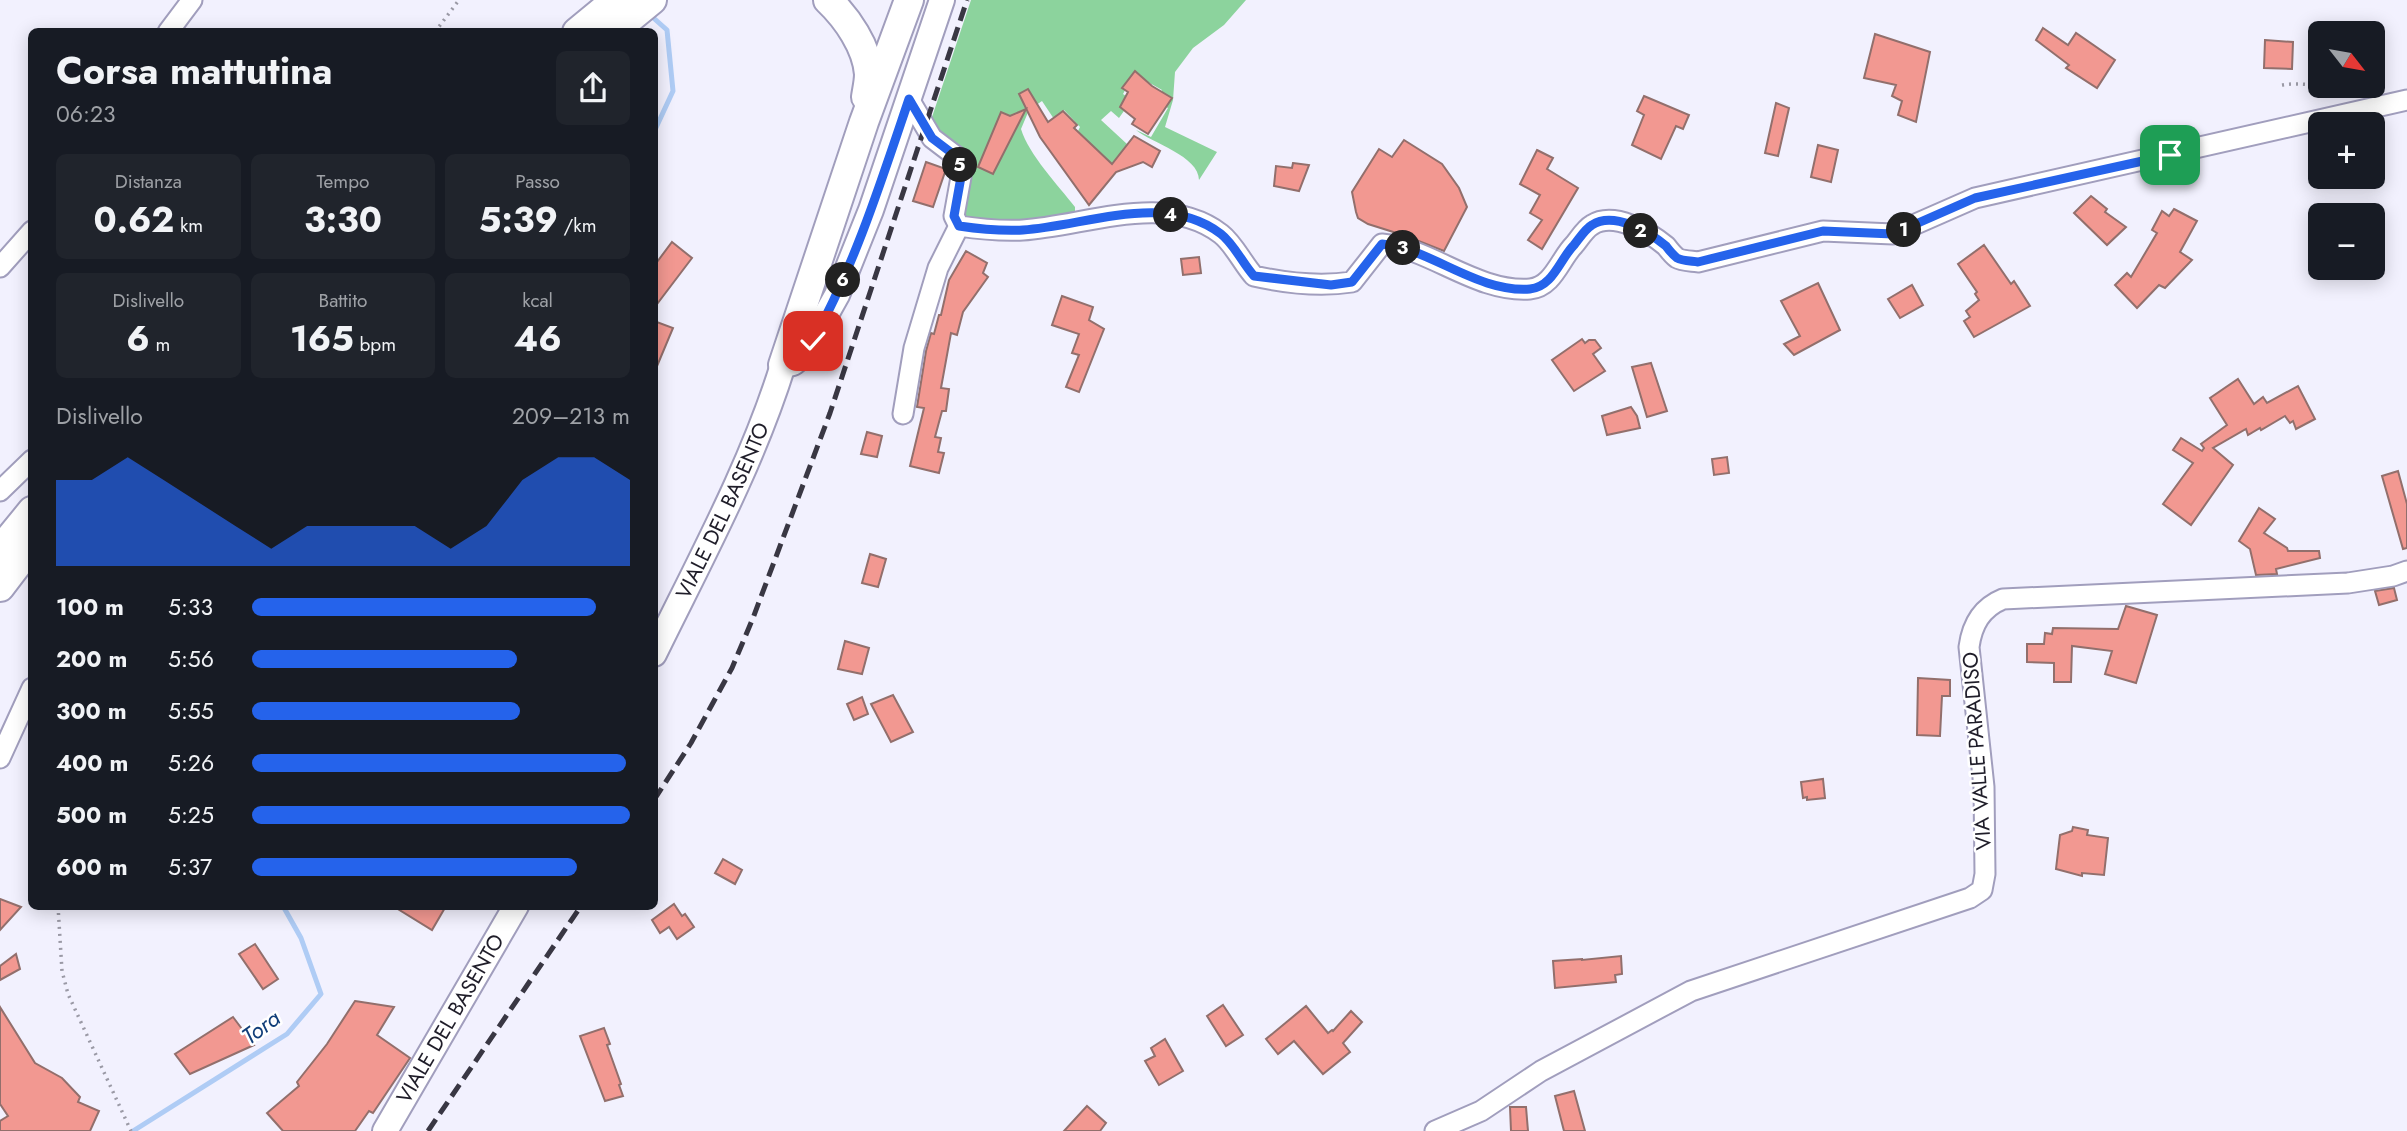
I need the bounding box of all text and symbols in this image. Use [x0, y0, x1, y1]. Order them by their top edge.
north arrow [2308, 21, 2385, 98]
map controls [2308, 21, 2385, 280]
text: Corsa mattutina [56, 43, 332, 98]
button: share [556, 51, 630, 125]
text: 06:23 [56, 97, 116, 131]
button: + [2308, 112, 2385, 189]
pin [2140, 125, 2200, 185]
icon: arrive [2151, 136, 2189, 174]
pin: 5 [942, 148, 978, 182]
text: 5 [953, 151, 966, 178]
text: Distanza [115, 168, 182, 195]
text: Tempo [317, 168, 369, 195]
text: Passo [515, 168, 560, 195]
text: 0.62 [93, 195, 174, 245]
text: 3:30 [304, 195, 382, 245]
text: 5:39 [479, 195, 558, 245]
pin: 4 [1154, 198, 1188, 232]
text: 4 [1164, 201, 1177, 228]
button: − [2308, 203, 2385, 280]
text: km [174, 212, 203, 239]
text: /km [558, 212, 597, 239]
pin: 1 [1886, 212, 1922, 247]
pin: 2 [1624, 214, 1658, 248]
text: 1 [1899, 216, 1908, 243]
text: 2 [1634, 217, 1647, 244]
pin: 3 [1386, 230, 1420, 266]
text: 3 [1397, 234, 1408, 261]
pin: 6 [826, 262, 860, 298]
text: 6 [836, 266, 849, 293]
text: Dislivello [112, 287, 184, 314]
text: Battito [319, 287, 367, 314]
text: kcal [522, 287, 553, 314]
pin [783, 311, 843, 371]
text: 6 [126, 314, 150, 364]
text: 165 [290, 314, 354, 364]
text: 46 [514, 314, 562, 364]
icon: check [794, 322, 832, 360]
text: m [150, 331, 170, 358]
text: bpm [354, 331, 396, 358]
text: Dislivello [56, 399, 143, 433]
text: 209–213 m [512, 399, 630, 433]
street label: VIALE DEL BASENTO [669, 418, 776, 604]
text: 100 m [56, 590, 124, 624]
text: 5:33 [168, 590, 213, 624]
text: 200 m [56, 642, 127, 676]
text: 5:56 [168, 642, 214, 676]
street label: VIA VALLE PARADISO [1955, 651, 1999, 851]
text: 300 m [56, 694, 127, 728]
text: 5:55 [168, 694, 214, 728]
text: 400 m [56, 746, 128, 780]
text: 5:26 [168, 746, 214, 780]
text: 500 m [56, 798, 127, 832]
text: 5:25 [168, 798, 214, 832]
text: 600 m [56, 850, 128, 884]
text: 5:37 [168, 850, 212, 884]
street label: VIALE DEL BASENTO [389, 928, 512, 1109]
water label: Tora [235, 1001, 288, 1053]

